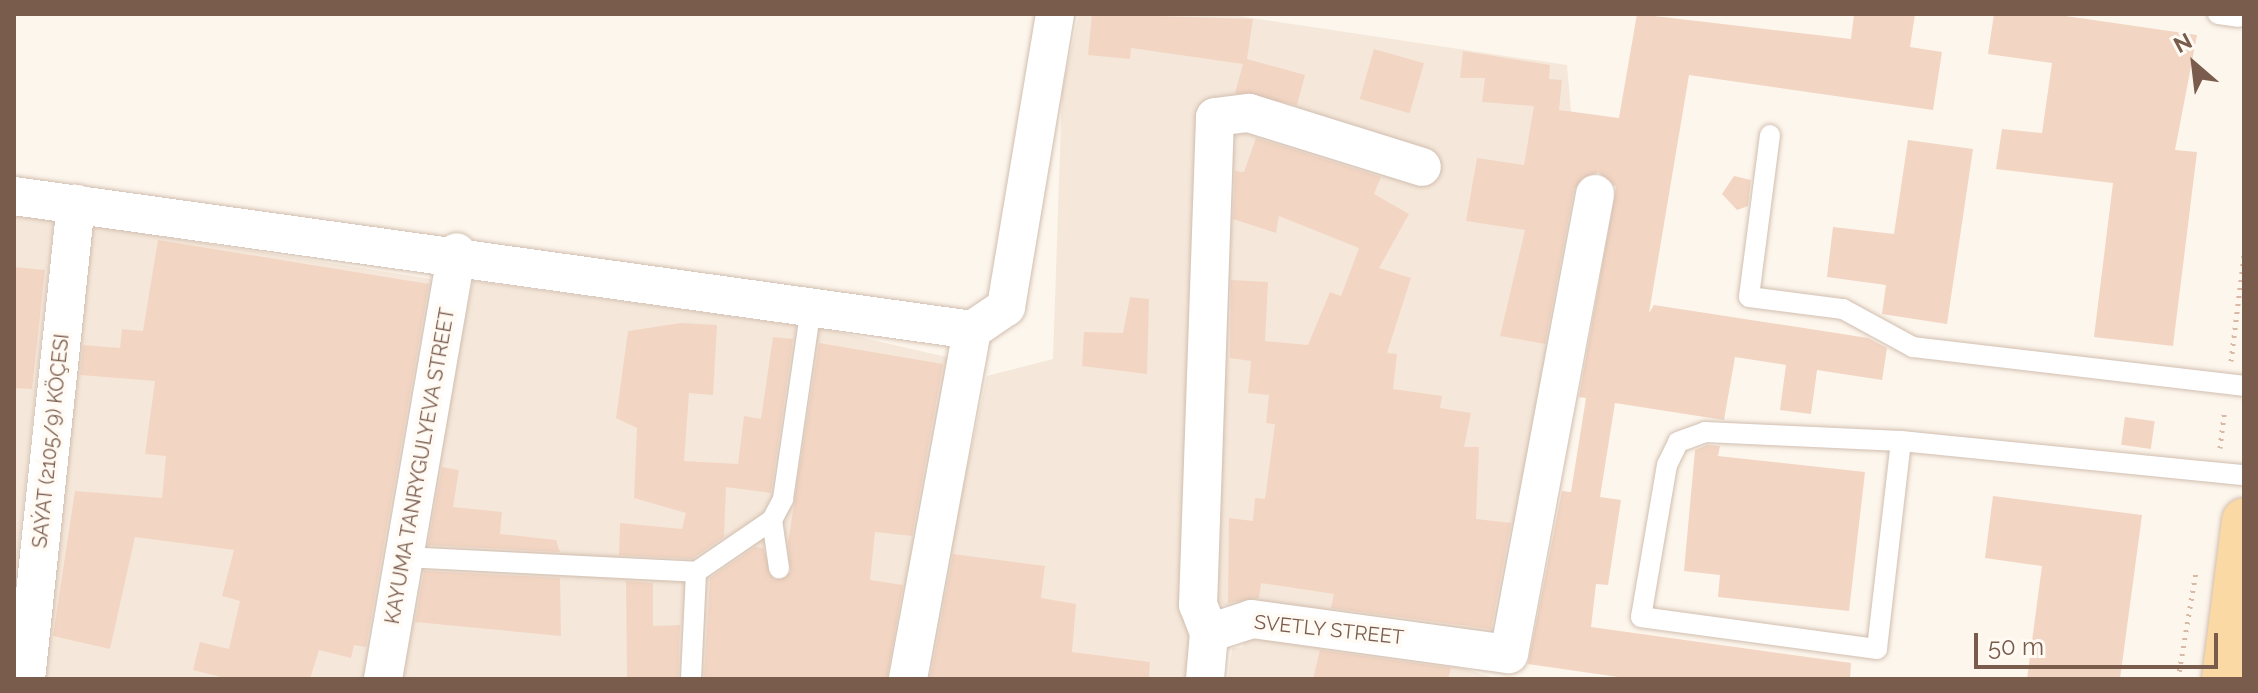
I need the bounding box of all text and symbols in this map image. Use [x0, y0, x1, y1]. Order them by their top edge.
north arrow [2154, 24, 2234, 104]
text: N [2169, 27, 2196, 58]
street label: KAYUMA TANRYGULYEVA STREET [380, 305, 460, 627]
street label: SAÝAT (2105/9) KÖÇESI [28, 332, 74, 550]
street label: SVETLY STREET [1253, 610, 1405, 650]
scale bar [1978, 617, 2222, 667]
text: 50 m [1988, 632, 2044, 661]

